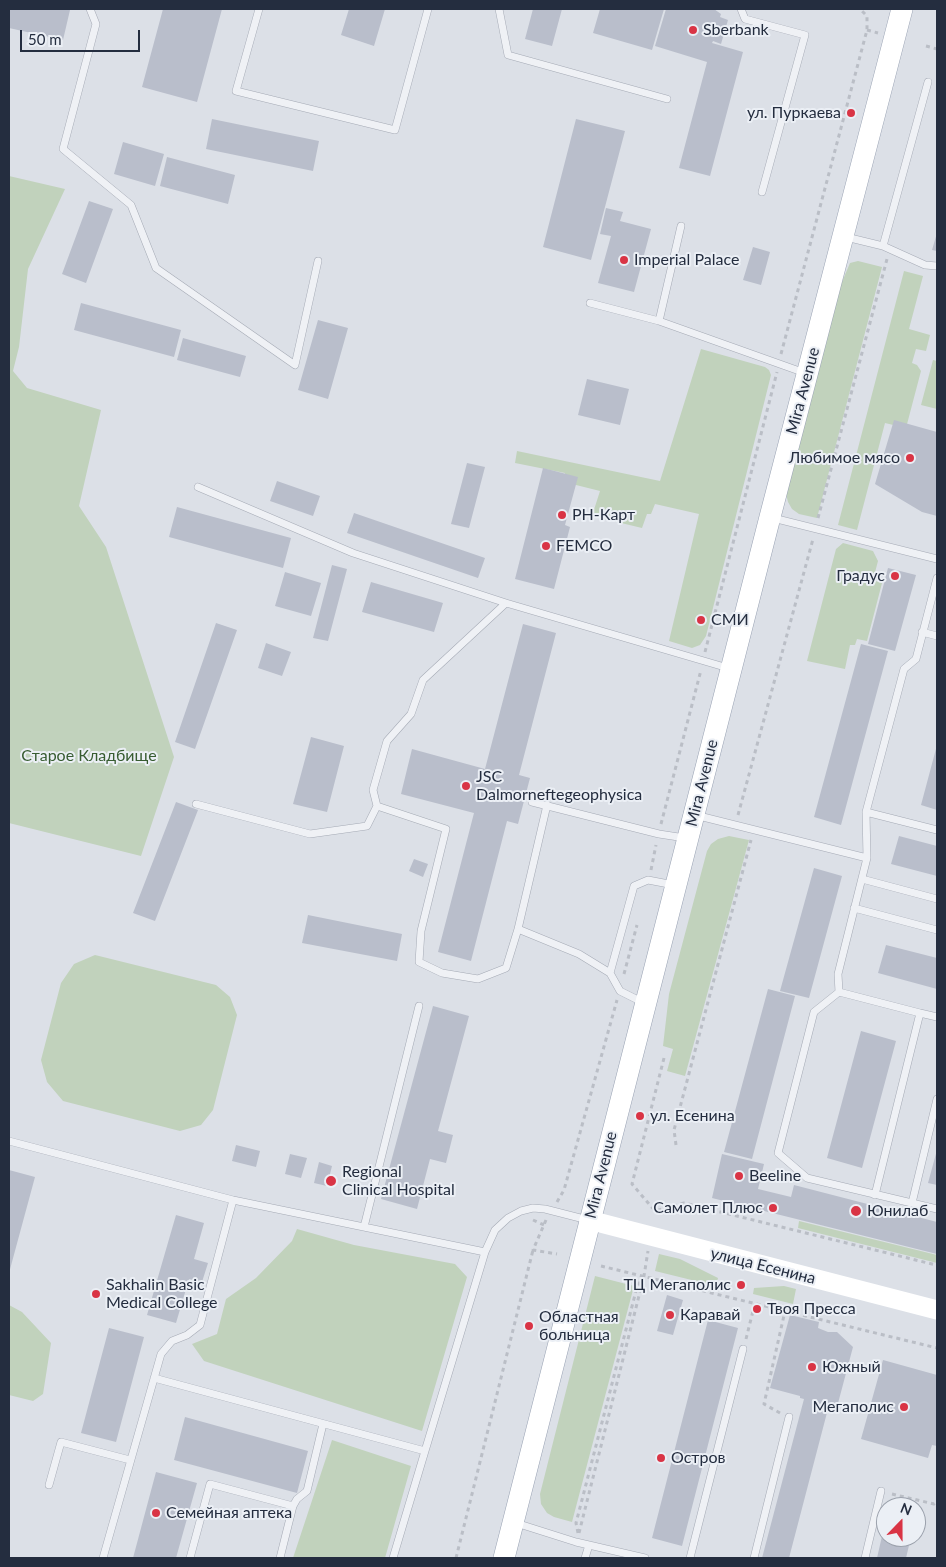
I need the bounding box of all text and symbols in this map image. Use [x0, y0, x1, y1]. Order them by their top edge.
scale bar [22, 20, 142, 52]
place label: Sberbank [703, 20, 769, 40]
marker: Sberbank [687, 24, 699, 36]
text: 50 m [28, 30, 62, 48]
place label: ул. Пуркаева [747, 103, 841, 123]
marker: ул. Пуркаева [845, 107, 857, 119]
place label: Imperial Palace [634, 250, 739, 270]
marker: Imperial Palace [618, 254, 630, 266]
street label: Mira Avenue [782, 345, 824, 437]
place label: Любимое мясо [789, 448, 900, 468]
marker: Любимое мясо [904, 452, 916, 464]
place label: РН-Карт [572, 505, 635, 525]
marker: РН-Карт [556, 509, 568, 521]
place label: FEMCO [556, 536, 612, 556]
marker: FEMCO [540, 540, 552, 552]
place label: Градус [836, 566, 885, 586]
marker: Градус [889, 570, 901, 582]
place label: СМИ [711, 610, 749, 630]
marker: СМИ [695, 614, 707, 626]
street label: Mira Avenue [682, 737, 722, 829]
park label: Старое Кладбище [21, 746, 157, 766]
place label: JSC Dalmorneftegeophysica [476, 767, 642, 805]
marker: JSC Dalmorneftegeophysica [460, 780, 472, 792]
place label: ул. Есенина [650, 1106, 735, 1126]
marker: ул. Есенина [634, 1110, 646, 1122]
street label: Mira Avenue [581, 1129, 621, 1221]
place label: Regional Clinical Hospital [342, 1162, 455, 1200]
place label: Beeline [749, 1166, 801, 1186]
marker: Beeline [733, 1170, 745, 1182]
marker: Regional Clinical Hospital [324, 1174, 338, 1188]
place label: Самолет Плюс [653, 1198, 763, 1218]
place label: Юнилаб [867, 1201, 928, 1221]
marker: Самолет Плюс [767, 1202, 779, 1214]
marker: Юнилаб [849, 1204, 863, 1218]
street label: улица Есенина [708, 1244, 818, 1288]
place label: Sakhalin Basic Medical College [106, 1275, 218, 1313]
place label: ТЦ Мегаполис [623, 1275, 731, 1295]
marker: ТЦ Мегаполис [735, 1279, 747, 1291]
marker: Sakhalin Basic Medical College [90, 1288, 102, 1300]
place label: Твоя Пресса [767, 1299, 856, 1319]
marker: Твоя Пресса [751, 1303, 763, 1315]
place label: Каравай [680, 1305, 741, 1325]
place label: Областная больница [539, 1307, 619, 1345]
marker: Каравай [664, 1309, 676, 1321]
marker: Областная больница [523, 1320, 535, 1332]
place label: Южный [822, 1357, 881, 1377]
marker: Южный [806, 1361, 818, 1373]
place label: Мегаполис [812, 1397, 894, 1417]
marker: Мегаполис [898, 1401, 910, 1413]
place label: Остров [671, 1448, 725, 1468]
marker: Остров [655, 1452, 667, 1464]
north arrow [876, 1497, 926, 1547]
text: N [898, 1499, 915, 1518]
place label: Семейная аптека [166, 1503, 292, 1523]
marker: Семейная аптека [150, 1507, 162, 1519]

